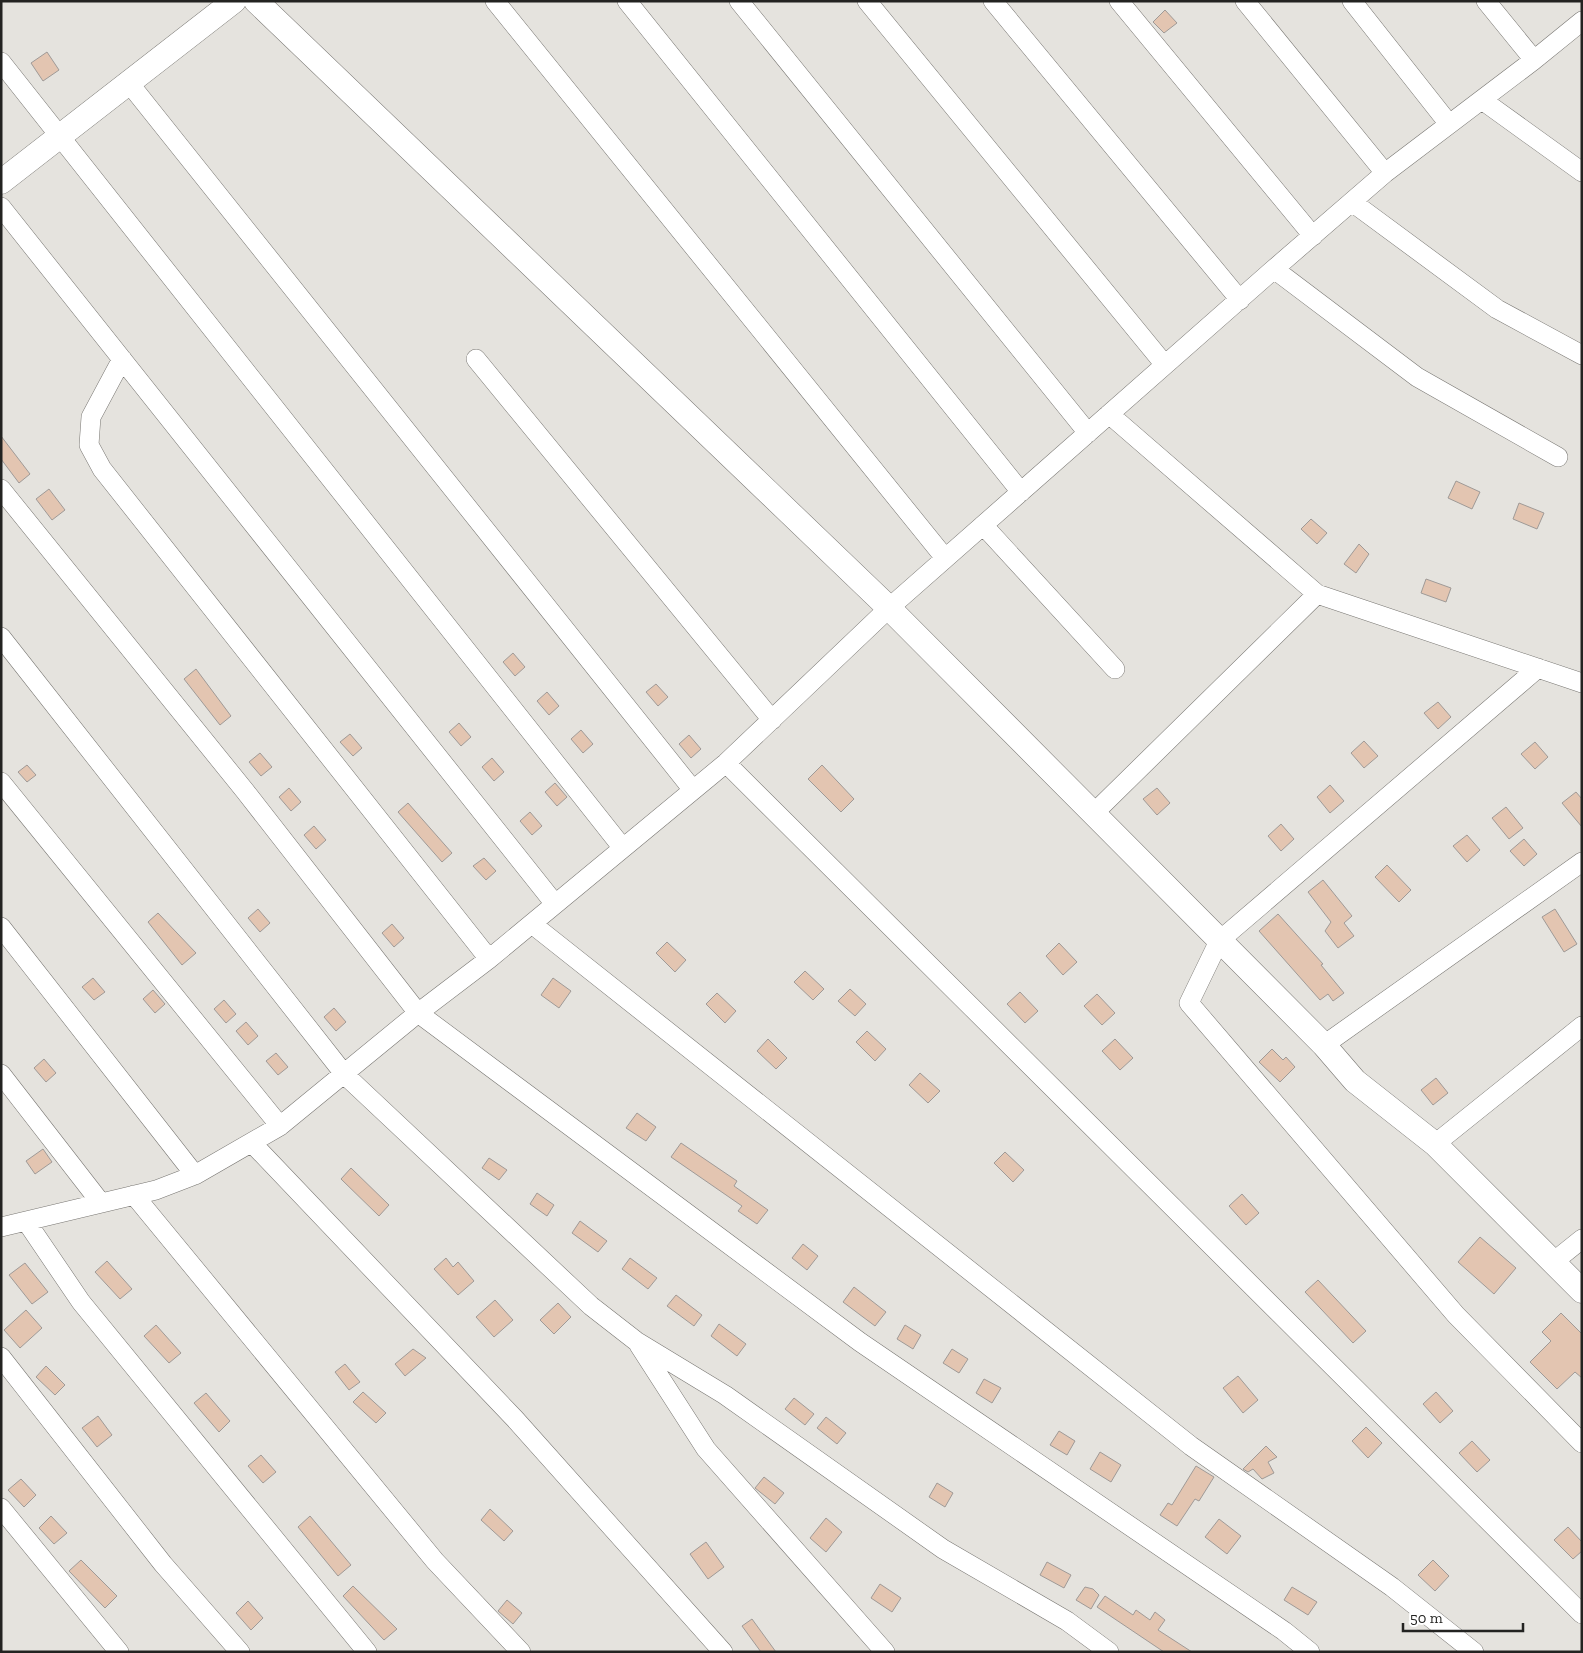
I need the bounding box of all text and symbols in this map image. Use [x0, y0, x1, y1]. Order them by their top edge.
scale bar [1403, 1600, 1523, 1632]
text: 50 m [1410, 1609, 1443, 1627]

